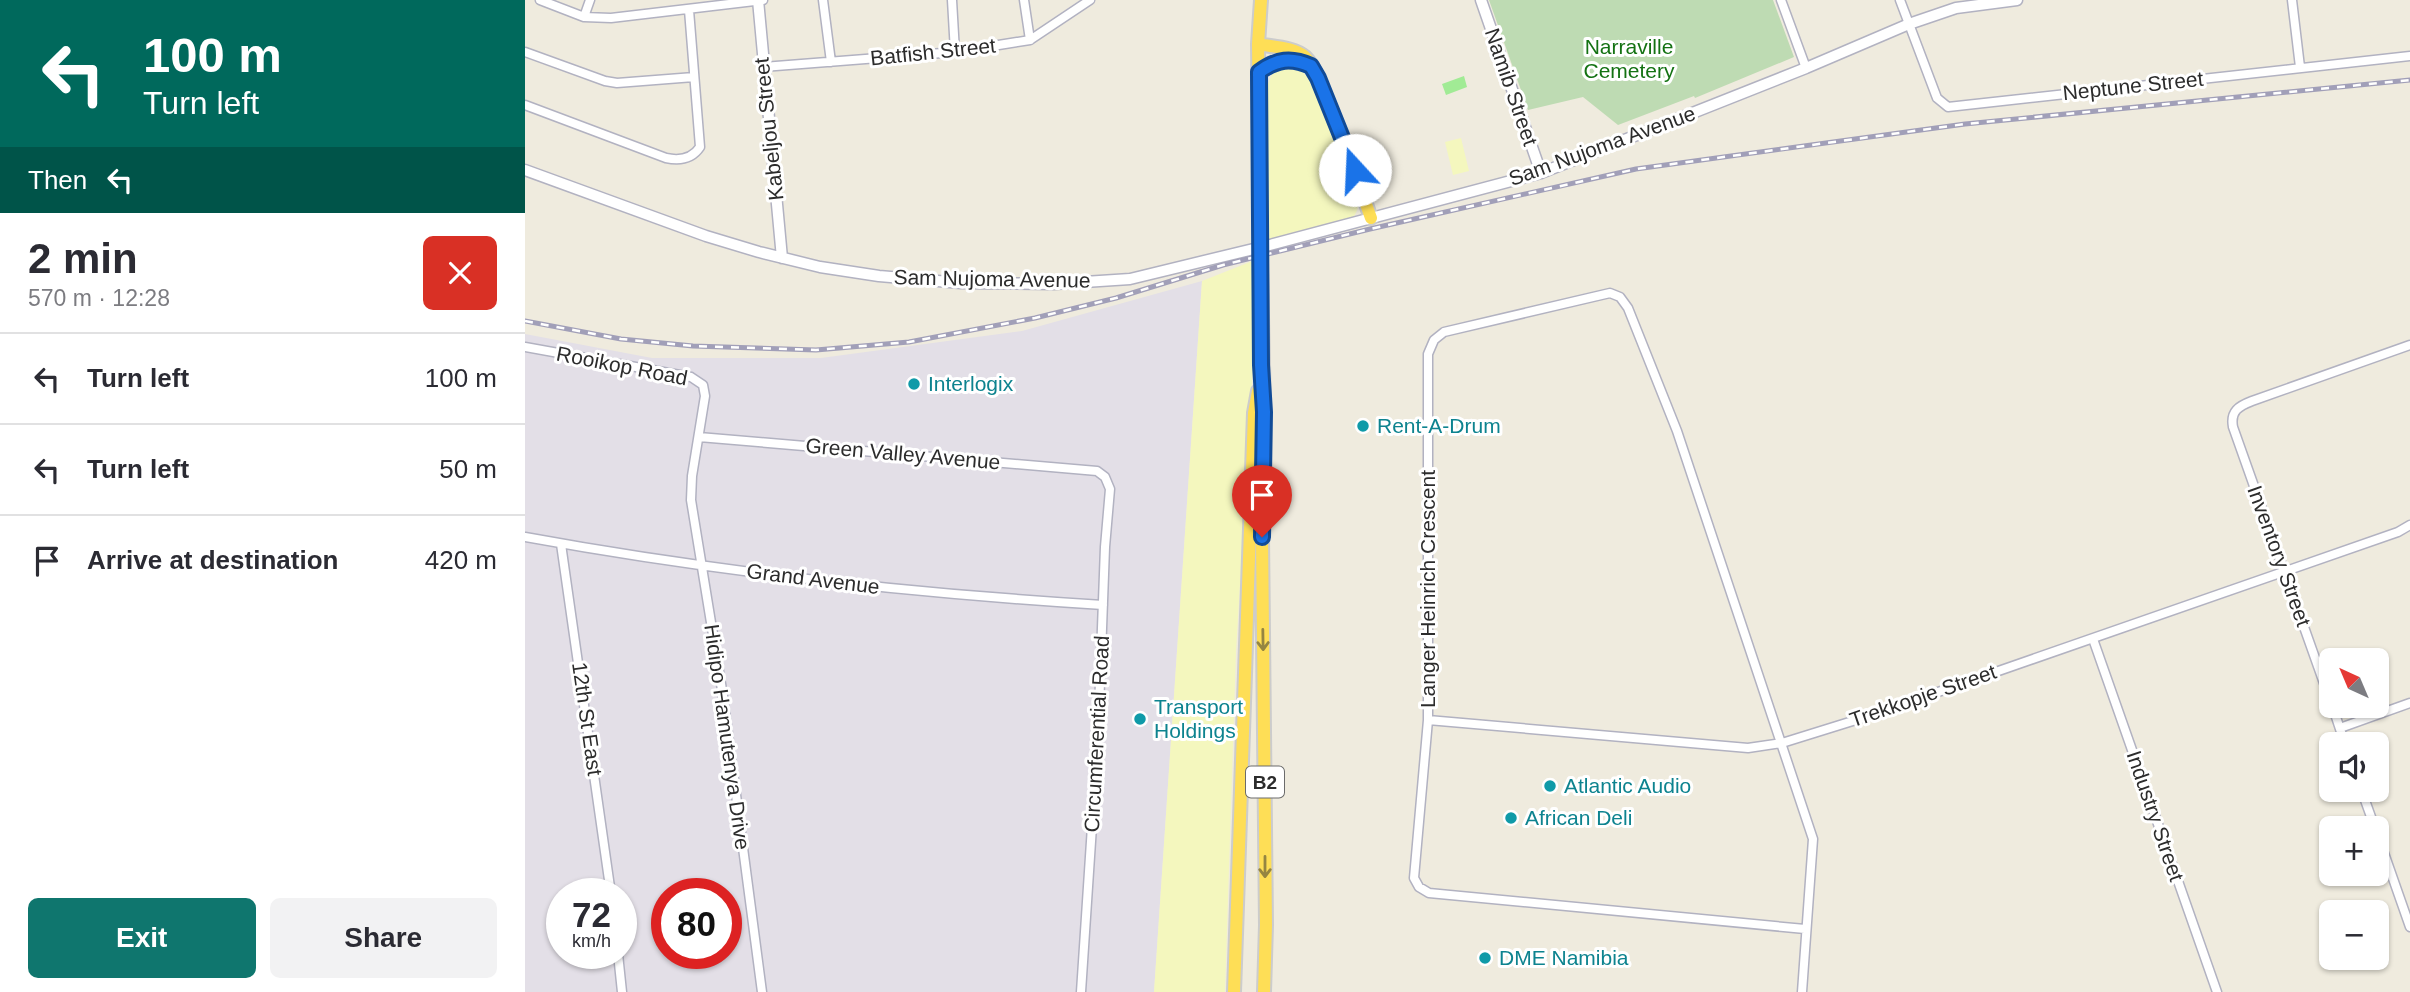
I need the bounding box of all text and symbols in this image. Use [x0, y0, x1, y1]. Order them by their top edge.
street label: Namib Street [1481, 25, 1542, 149]
icon: left [28, 28, 119, 119]
text: 100 m [143, 28, 282, 82]
street label: Batfish Street [869, 33, 997, 70]
park label: Narraville Cemetery [1583, 35, 1675, 82]
street label: Kabeljou Street [750, 56, 787, 202]
street label: Neptune Street [2061, 67, 2205, 104]
text: Turn left [143, 85, 259, 121]
street label: Sam Nujoma Avenue [1505, 101, 1698, 190]
position arrow [1318, 133, 1392, 207]
icon: left [101, 161, 139, 199]
text: Then [28, 165, 87, 195]
text: 2 min [28, 235, 138, 282]
button: close [423, 236, 497, 310]
street label: Sam Nujoma Avenue [893, 265, 1091, 292]
text: 570 m · 12:28 [28, 285, 170, 311]
street label: Rooikop Road [555, 342, 690, 389]
icon: left [28, 360, 66, 398]
text: Turn left [87, 363, 189, 393]
text: 100 m [425, 363, 497, 393]
place label: Interlogix [928, 372, 1014, 395]
marker: Interlogix [906, 376, 922, 392]
place label: Rent-A-Drum [1377, 414, 1501, 437]
marker: Rent-A-Drum [1355, 418, 1371, 434]
street label: Green Valley Avenue [805, 434, 1001, 473]
icon: left [28, 451, 66, 489]
text: Turn left [87, 454, 189, 484]
text: 50 m [439, 454, 497, 484]
pin [1232, 465, 1292, 537]
street label: Langer Heinrich Crescent [1416, 470, 1439, 708]
icon: arrive [1243, 476, 1281, 514]
street label: Inventory Street [2243, 482, 2316, 630]
icon: arrive [28, 542, 66, 580]
text: Arrive at destination [87, 545, 338, 575]
text: 420 m [425, 545, 497, 575]
street label: Grand Avenue [745, 559, 881, 598]
street label: Hidipo Hamutenya Drive [700, 623, 755, 851]
one-way arrow [1256, 628, 1270, 651]
street label: Circumferential Road [1080, 635, 1113, 833]
north arrow [2319, 648, 2389, 718]
map controls [2319, 648, 2389, 970]
street label: Trekkopje Street [1847, 660, 1999, 731]
street label: 12th St East [568, 661, 607, 777]
place label: Transport Holdings [1154, 695, 1243, 742]
marker: Transport Holdings [1132, 711, 1148, 727]
button: sound [2319, 732, 2389, 802]
street label: Industry Street [2122, 748, 2189, 884]
road number: B2 [1246, 766, 1284, 797]
place label: Atlantic Audio [1564, 774, 1691, 797]
marker: Atlantic Audio [1542, 778, 1558, 794]
place label: African Deli [1525, 806, 1632, 829]
marker: African Deli [1503, 810, 1519, 826]
button: + [2319, 816, 2389, 886]
one-way arrow [1258, 856, 1272, 879]
speed limit sign: 80 [651, 878, 742, 969]
text: 72 [572, 895, 611, 934]
button: Exit [28, 898, 256, 978]
button: Share [270, 898, 497, 978]
button: − [2319, 900, 2389, 970]
text: km/h [572, 931, 611, 951]
place label: DME Namibia [1499, 946, 1629, 969]
marker: DME Namibia [1477, 950, 1493, 966]

